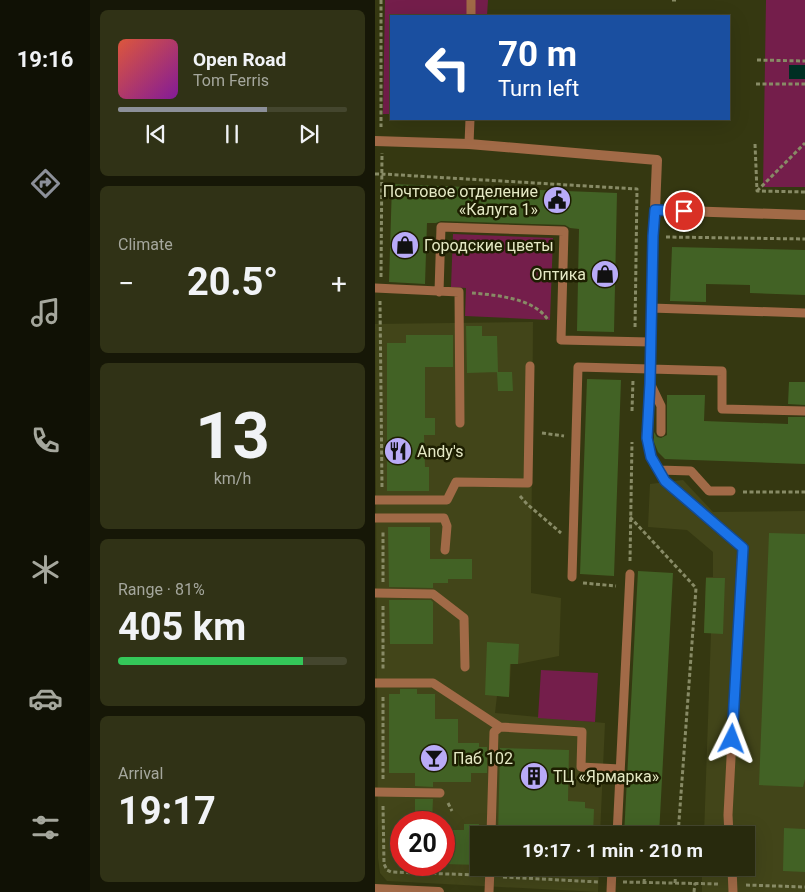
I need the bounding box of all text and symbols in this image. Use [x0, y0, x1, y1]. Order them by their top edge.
text: 70 m [498, 34, 577, 75]
icon: left [415, 35, 480, 100]
text: 19:16 [17, 47, 73, 72]
text: Open Road [193, 48, 286, 71]
text: Tom Ferris [193, 71, 269, 90]
text: Turn left [498, 76, 579, 101]
icon: previous [142, 120, 170, 148]
icon: pause [218, 120, 246, 148]
icon: next [295, 120, 323, 148]
icon: directions [28, 166, 63, 201]
place label: Почтовое отделение «Калуга 1» [383, 182, 538, 219]
public building icon: Почтовое отделение «Калуга 1» [542, 185, 572, 215]
pin [663, 190, 705, 232]
icon: arrive [670, 197, 698, 225]
shop icon: Городские цветы [390, 230, 420, 260]
text: Climate [118, 235, 173, 254]
place label: Городские цветы [424, 236, 554, 255]
shop icon: Оптика [590, 259, 620, 289]
text: 20.5° [187, 260, 278, 304]
place label: Оптика [531, 265, 586, 284]
text: − [118, 267, 134, 300]
text: + [331, 267, 347, 300]
icon: music [28, 295, 63, 330]
text: 13 [195, 398, 270, 474]
icon: phone [28, 423, 63, 458]
restaurant icon: Andy's [383, 436, 413, 466]
place label: Andy's [417, 442, 463, 461]
text: km/h [214, 469, 251, 488]
icon: climate [28, 552, 63, 587]
text: Range · 81% [118, 580, 205, 599]
text: 405 km [118, 605, 246, 649]
icon: car [28, 681, 63, 716]
position arrow [705, 712, 757, 764]
bar icon: Паб 102 [419, 743, 449, 773]
place label: Паб 102 [453, 749, 513, 768]
building icon: ТЦ «Ярмарка» [519, 761, 549, 791]
text: Arrival [118, 764, 163, 783]
place label: ТЦ «Ярмарка» [553, 767, 659, 786]
text: 19:17 [118, 789, 216, 833]
icon: filters [28, 810, 63, 845]
speed limit sign: 20 [390, 811, 455, 876]
text: 19:17 · 1 min · 210 m [522, 839, 703, 862]

